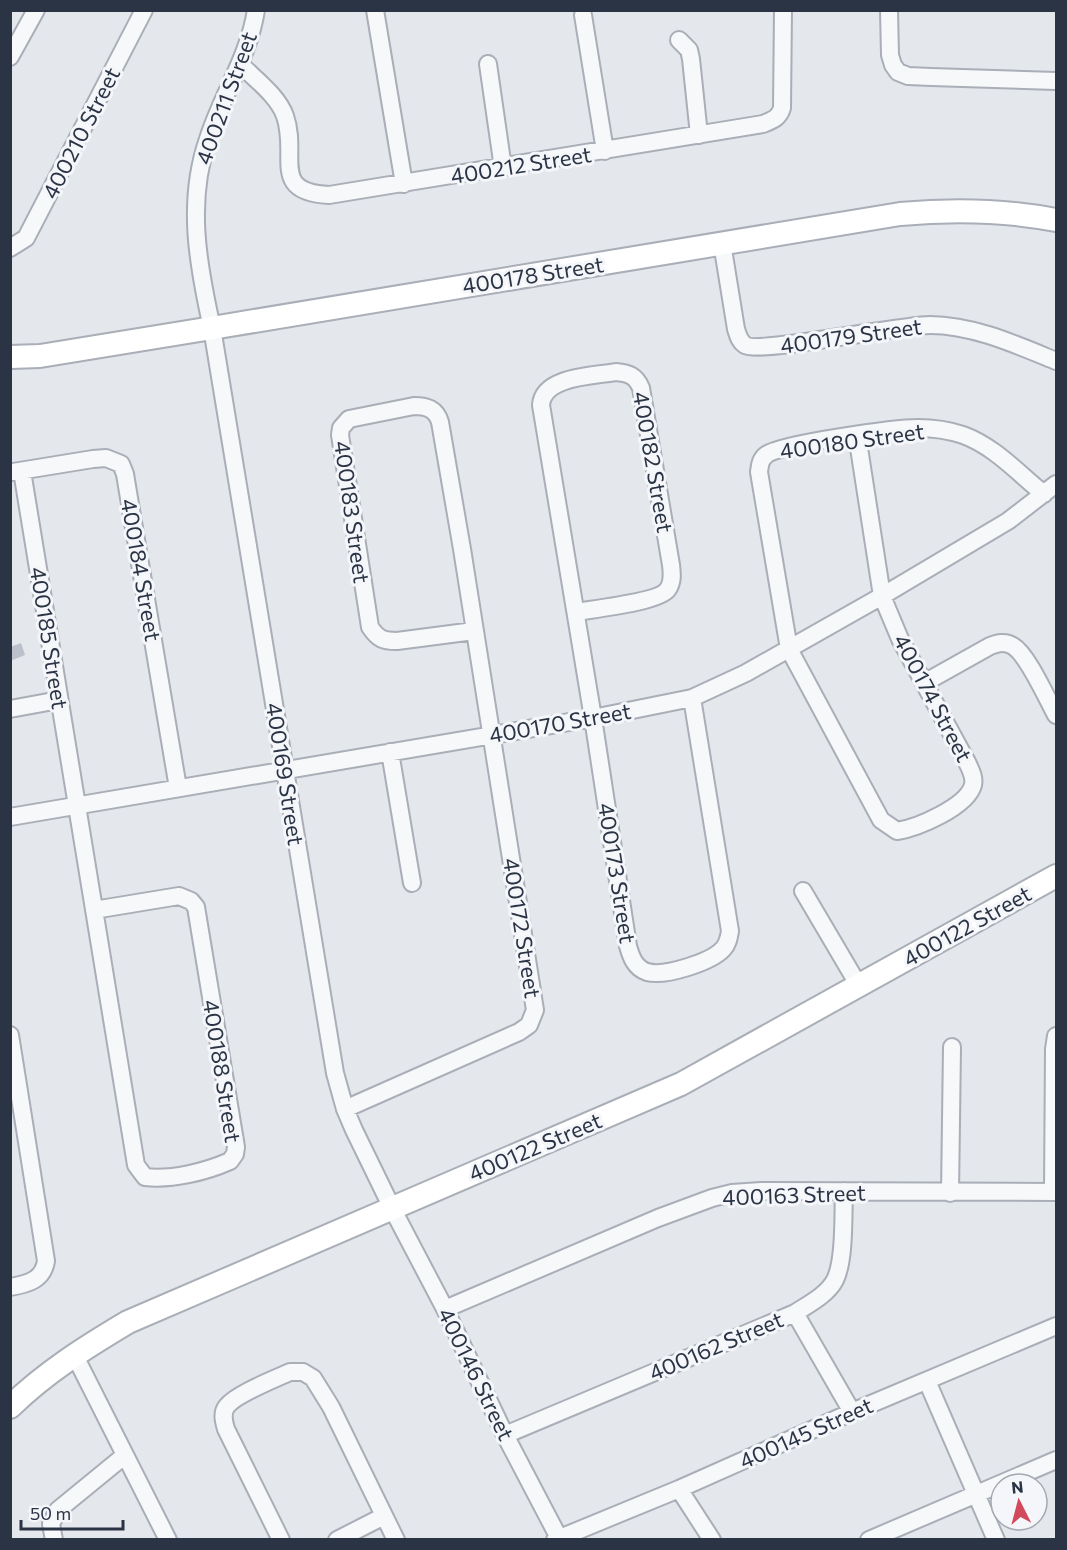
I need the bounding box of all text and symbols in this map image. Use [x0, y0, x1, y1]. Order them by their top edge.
street label: 400211 Street [189, 28, 262, 168]
street label: 400210 Street [36, 62, 125, 203]
street label: 400212 Street [449, 140, 593, 189]
street label: 400178 Street [460, 250, 605, 299]
street label: 400179 Street [778, 312, 923, 359]
street label: 400182 Street [628, 389, 679, 535]
street label: 400180 Street [778, 417, 926, 464]
street label: 400183 Street [329, 439, 376, 585]
street label: 400184 Street [116, 497, 167, 643]
street label: 400185 Street [25, 565, 74, 711]
street label: 400174 Street [888, 629, 979, 766]
street label: 400170 Street [487, 697, 633, 748]
street label: 400169 Street [261, 701, 310, 847]
street label: 400173 Street [593, 801, 642, 945]
street label: 400172 Street [498, 856, 547, 1000]
street label: 400122 Street [898, 879, 1035, 972]
street label: 400188 Street [198, 997, 247, 1144]
street label: 400122 Street [464, 1106, 605, 1187]
street label: 400163 Street [722, 1179, 866, 1210]
street label: 400146 Street [433, 1303, 520, 1445]
street label: 400162 Street [645, 1305, 787, 1386]
street label: 400145 Street [735, 1391, 877, 1474]
north arrow [989, 1472, 1049, 1532]
text: N [1010, 1477, 1024, 1497]
scale bar [21, 1493, 123, 1531]
text: 50 m [30, 1502, 71, 1524]

